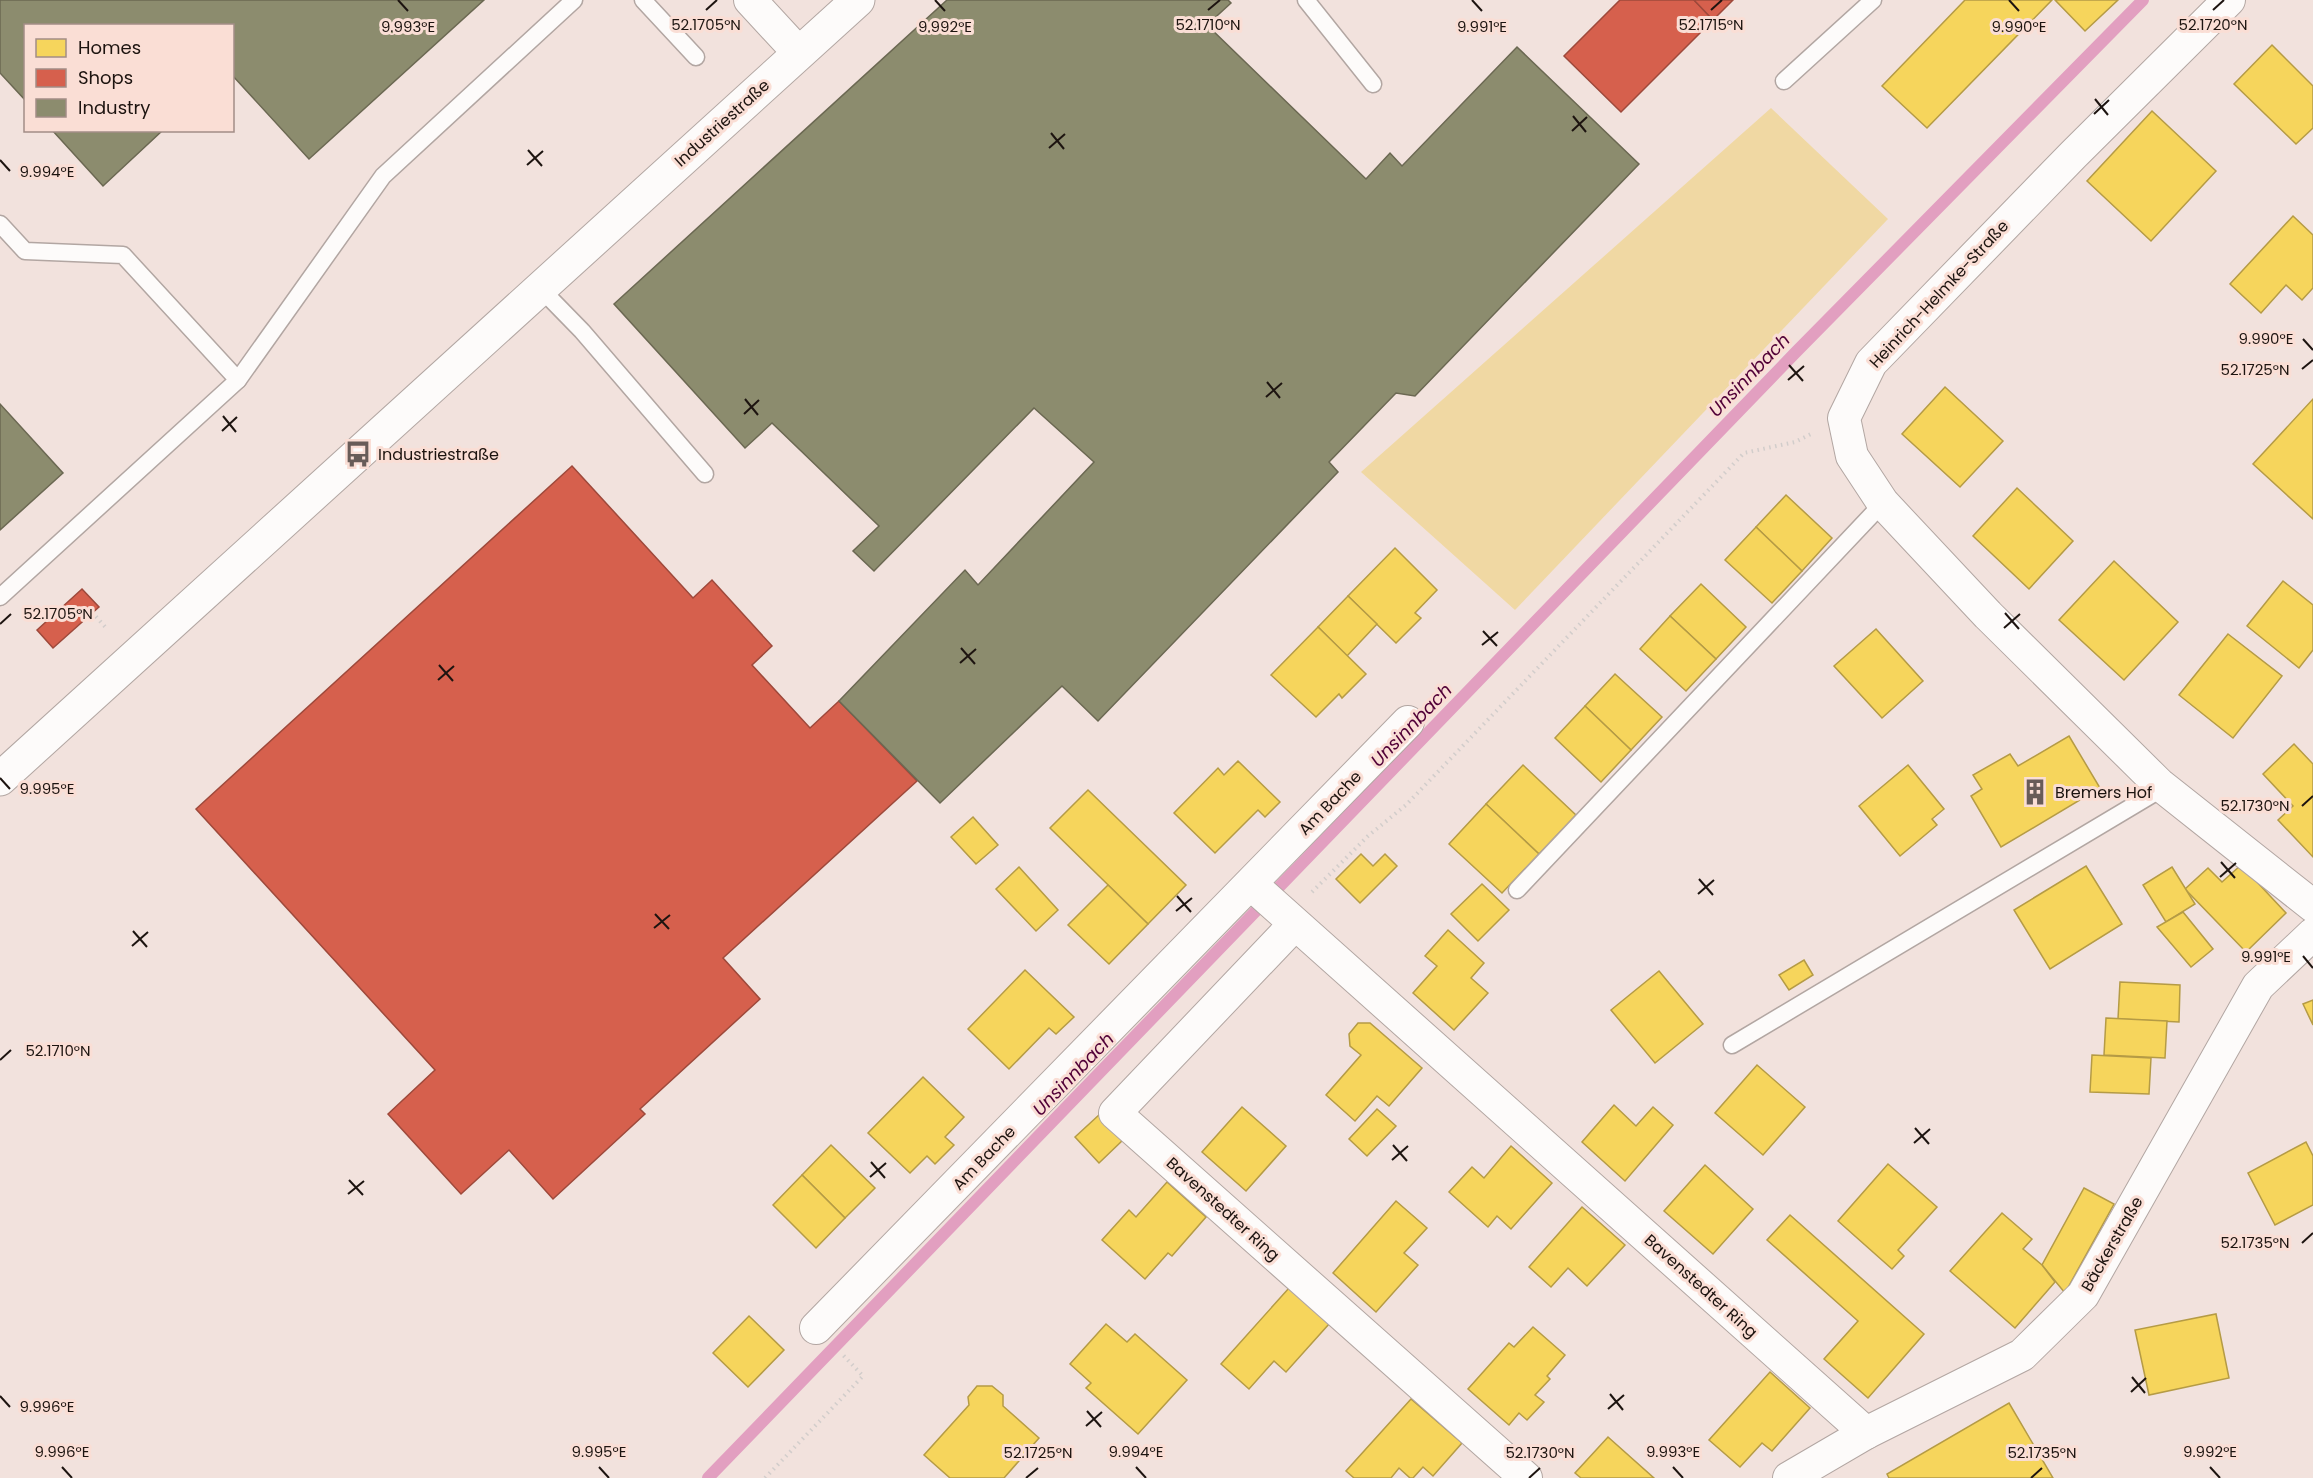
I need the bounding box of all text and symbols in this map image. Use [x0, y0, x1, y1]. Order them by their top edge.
text: 52.1705°N [671, 14, 741, 35]
text: 52.1710°N [1175, 14, 1241, 35]
text: 52.1715°N [1678, 14, 1744, 35]
text: 52.1720°N [2179, 14, 2247, 35]
text: 9.993°E [381, 16, 435, 37]
text: 9.992°E [918, 16, 972, 37]
text: 9.991°E [1457, 16, 1507, 37]
text: 9.990°E [1992, 16, 2046, 37]
legend [24, 24, 234, 132]
text: Homes [78, 35, 141, 60]
text: Shops [78, 65, 133, 90]
street label: Industriestraße [669, 74, 775, 172]
text: Industry [78, 95, 150, 120]
text: 9.994°E [20, 161, 74, 182]
street label: Heinrich-Helmke-Straße [1864, 215, 2014, 373]
water label: Unsinnbach [1703, 328, 1795, 422]
text: 9.990°E [2239, 328, 2293, 349]
text: 52.1725°N [2221, 359, 2289, 380]
bus stop icon: Industriestraße [343, 439, 373, 469]
place label: Industriestraße [378, 443, 499, 466]
text: 52.1705°N [23, 603, 93, 624]
water label: Unsinnbach [1365, 678, 1457, 772]
street label: Am Bache [1293, 765, 1367, 840]
building icon: Bremers Hof [2020, 777, 2050, 807]
text: 9.995°E [20, 778, 74, 799]
place label: Bremers Hof [2055, 781, 2152, 804]
text: 52.1730°N [2220, 795, 2290, 816]
text: 9.991°E [2241, 946, 2291, 967]
water label: Unsinnbach [1027, 1027, 1119, 1121]
text: 52.1710°N [25, 1040, 91, 1061]
street label: Am Bache [947, 1120, 1021, 1195]
street label: Bavenstedter Ring [1161, 1152, 1285, 1266]
street label: Bäckerstraße [2075, 1192, 2149, 1296]
street label: Bavenstedter Ring [1639, 1229, 1763, 1343]
text: 52.1735°N [2220, 1232, 2290, 1253]
text: 9.996°E [20, 1396, 74, 1417]
text: 9.996°E [35, 1441, 89, 1462]
text: 9.995°E [572, 1441, 626, 1462]
text: 9.994°E [1109, 1441, 1163, 1462]
text: 9.993°E [1646, 1441, 1700, 1462]
text: 9.992°E [2183, 1441, 2237, 1462]
text: 52.1725°N [1004, 1442, 1072, 1463]
text: 52.1730°N [1505, 1442, 1575, 1463]
text: 52.1735°N [2007, 1442, 2077, 1463]

